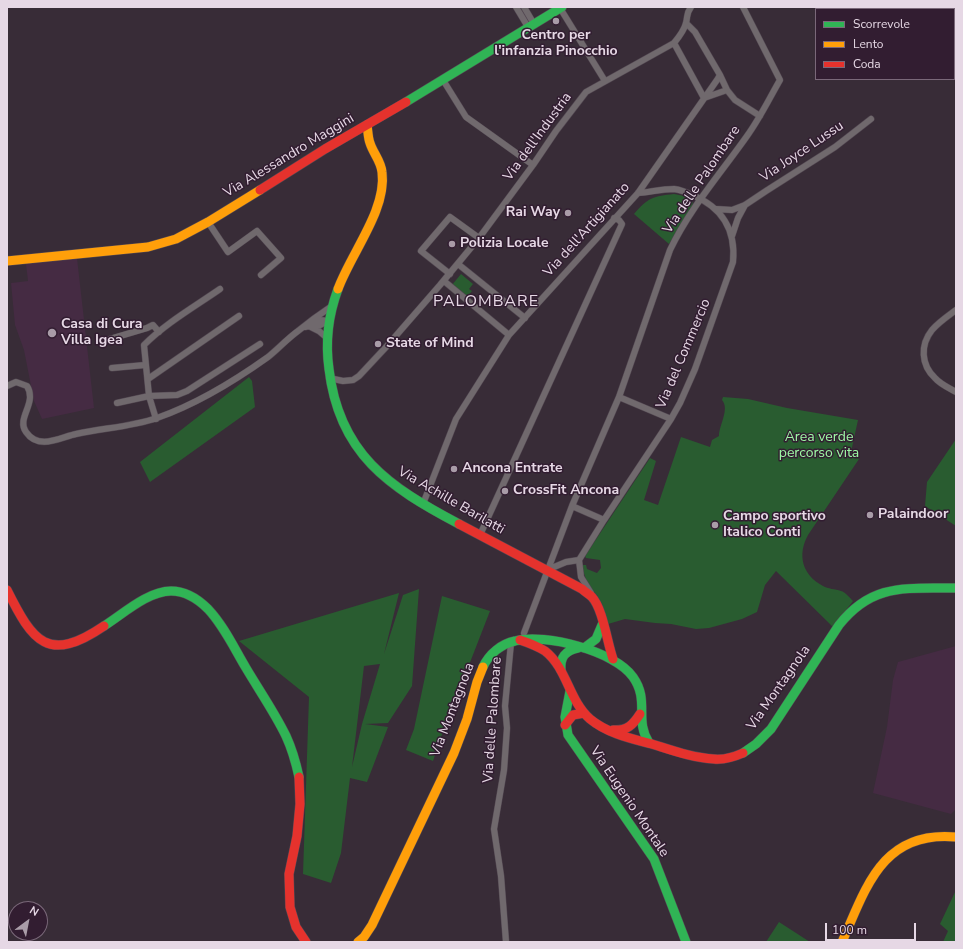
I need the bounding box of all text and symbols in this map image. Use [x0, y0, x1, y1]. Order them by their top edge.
legend [815, 8, 955, 80]
marker: Centro per l'infanzia Pinocchio [551, 16, 561, 26]
text: Scorrevole [853, 16, 910, 32]
place label: Centro per l'infanzia Pinocchio [494, 28, 618, 60]
text: Lento [853, 36, 883, 52]
text: Coda [853, 56, 881, 72]
street label: Via dell'Industria [500, 90, 576, 184]
street label: Via Alessandro Maggini [221, 110, 357, 202]
street label: Via Joyce Lussu [757, 118, 847, 186]
street label: Via delle Palombare [660, 123, 744, 237]
street label: Via dell'Artigianato [540, 179, 634, 281]
place label: Rai Way [506, 205, 560, 221]
marker: Rai Way [563, 208, 573, 218]
place label: Polizia Locale [460, 236, 549, 252]
marker: Polizia Locale [447, 239, 457, 249]
district label: PALOMBARE [433, 292, 539, 312]
street label: Via del Commercio [653, 296, 715, 412]
place label: Casa di Cura Villa Igea [61, 317, 142, 350]
marker: Casa di Cura Villa Igea [46, 327, 58, 339]
place label: State of Mind [386, 336, 474, 352]
marker: State of Mind [373, 339, 383, 349]
park label: Area verde percorso vita [779, 430, 859, 462]
place label: Ancona Entrate [462, 461, 563, 477]
street label: Via Achille Barilatti [395, 464, 507, 538]
marker: Ancona Entrate [449, 464, 459, 474]
place label: CrossFit Ancona [513, 483, 619, 499]
marker: CrossFit Ancona [500, 486, 510, 496]
place label: Palaindoor [878, 507, 948, 523]
place label: Campo sportivo Italico Conti [723, 509, 826, 542]
marker: Palaindoor [865, 510, 875, 520]
marker: Campo sportivo Italico Conti [710, 520, 720, 530]
street label: Via Montagnola [744, 642, 814, 734]
street label: Via delle Palombare [480, 656, 506, 784]
street label: Via Montagnola [427, 661, 479, 759]
street label: Via Eugenio Montale [586, 744, 672, 860]
north arrow [8, 901, 48, 941]
text: N [27, 903, 42, 920]
scale bar [827, 915, 918, 941]
text: 100 m [832, 922, 867, 938]

